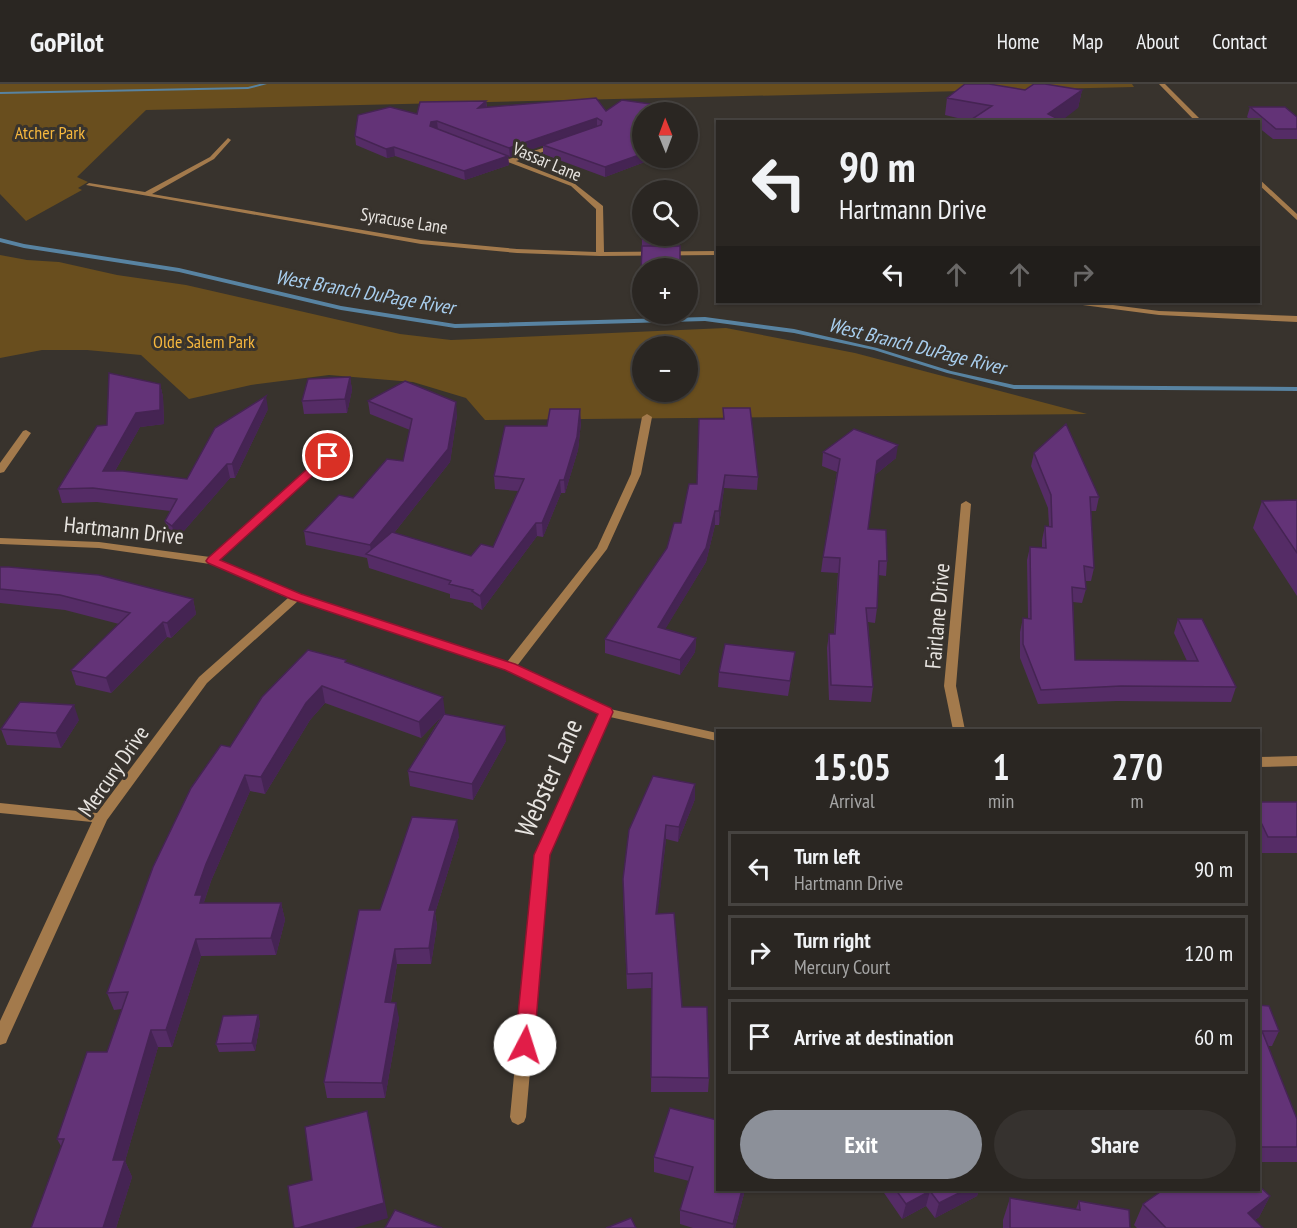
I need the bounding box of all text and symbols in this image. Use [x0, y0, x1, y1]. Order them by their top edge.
text: GoPilot [30, 23, 104, 60]
text: Home [997, 28, 1039, 55]
text: Map [1072, 28, 1103, 55]
text: About [1136, 28, 1179, 55]
text: Contact [1212, 28, 1267, 55]
north arrow [632, 102, 698, 168]
map controls [632, 102, 698, 402]
park label: Atcher Park [15, 121, 85, 144]
street label: Vassar Lane [508, 136, 585, 186]
text: 90 m [839, 139, 916, 194]
icon: left [740, 144, 818, 222]
button: search [632, 180, 698, 246]
text: Hartmann Drive [839, 192, 987, 226]
street label: Syracuse Lane [359, 202, 449, 239]
button: + [632, 258, 698, 324]
icon: left [877, 258, 910, 291]
icon: ahead [940, 258, 973, 291]
icon: ahead [1003, 258, 1036, 291]
icon: right [1066, 258, 1099, 291]
water label: West Branch DuPage River [273, 263, 459, 321]
water label: West Branch DuPage River [826, 311, 1011, 381]
park label: Olde Salem Park [153, 330, 255, 353]
button: − [632, 336, 698, 402]
pin [302, 430, 353, 481]
icon: arrive [311, 439, 344, 472]
street label: Hartmann Drive [63, 510, 185, 550]
street label: Fairlane Drive [918, 562, 956, 670]
street label: Webster Lane [507, 713, 589, 842]
street label: Mercury Drive [71, 720, 155, 822]
text: 15:05 [813, 743, 891, 790]
text: 1 [992, 743, 1010, 790]
text: 270 [1111, 743, 1163, 790]
text: Arrival [829, 788, 875, 814]
text: min [988, 788, 1014, 814]
text: m [1131, 788, 1144, 814]
text: Turn left [794, 842, 860, 870]
icon: left [743, 852, 776, 885]
text: 90 m [1194, 855, 1233, 883]
text: Hartmann Drive [794, 870, 903, 896]
text: Turn right [794, 926, 871, 954]
icon: right [743, 936, 776, 969]
text: 120 m [1184, 939, 1233, 967]
text: Mercury Court [794, 954, 890, 980]
position arrow [493, 1013, 557, 1077]
icon: arrive [743, 1020, 776, 1053]
text: Arrive at destination [794, 1023, 954, 1051]
text: 60 m [1194, 1023, 1233, 1051]
button: Exit [740, 1110, 982, 1179]
button: Share [994, 1110, 1236, 1179]

